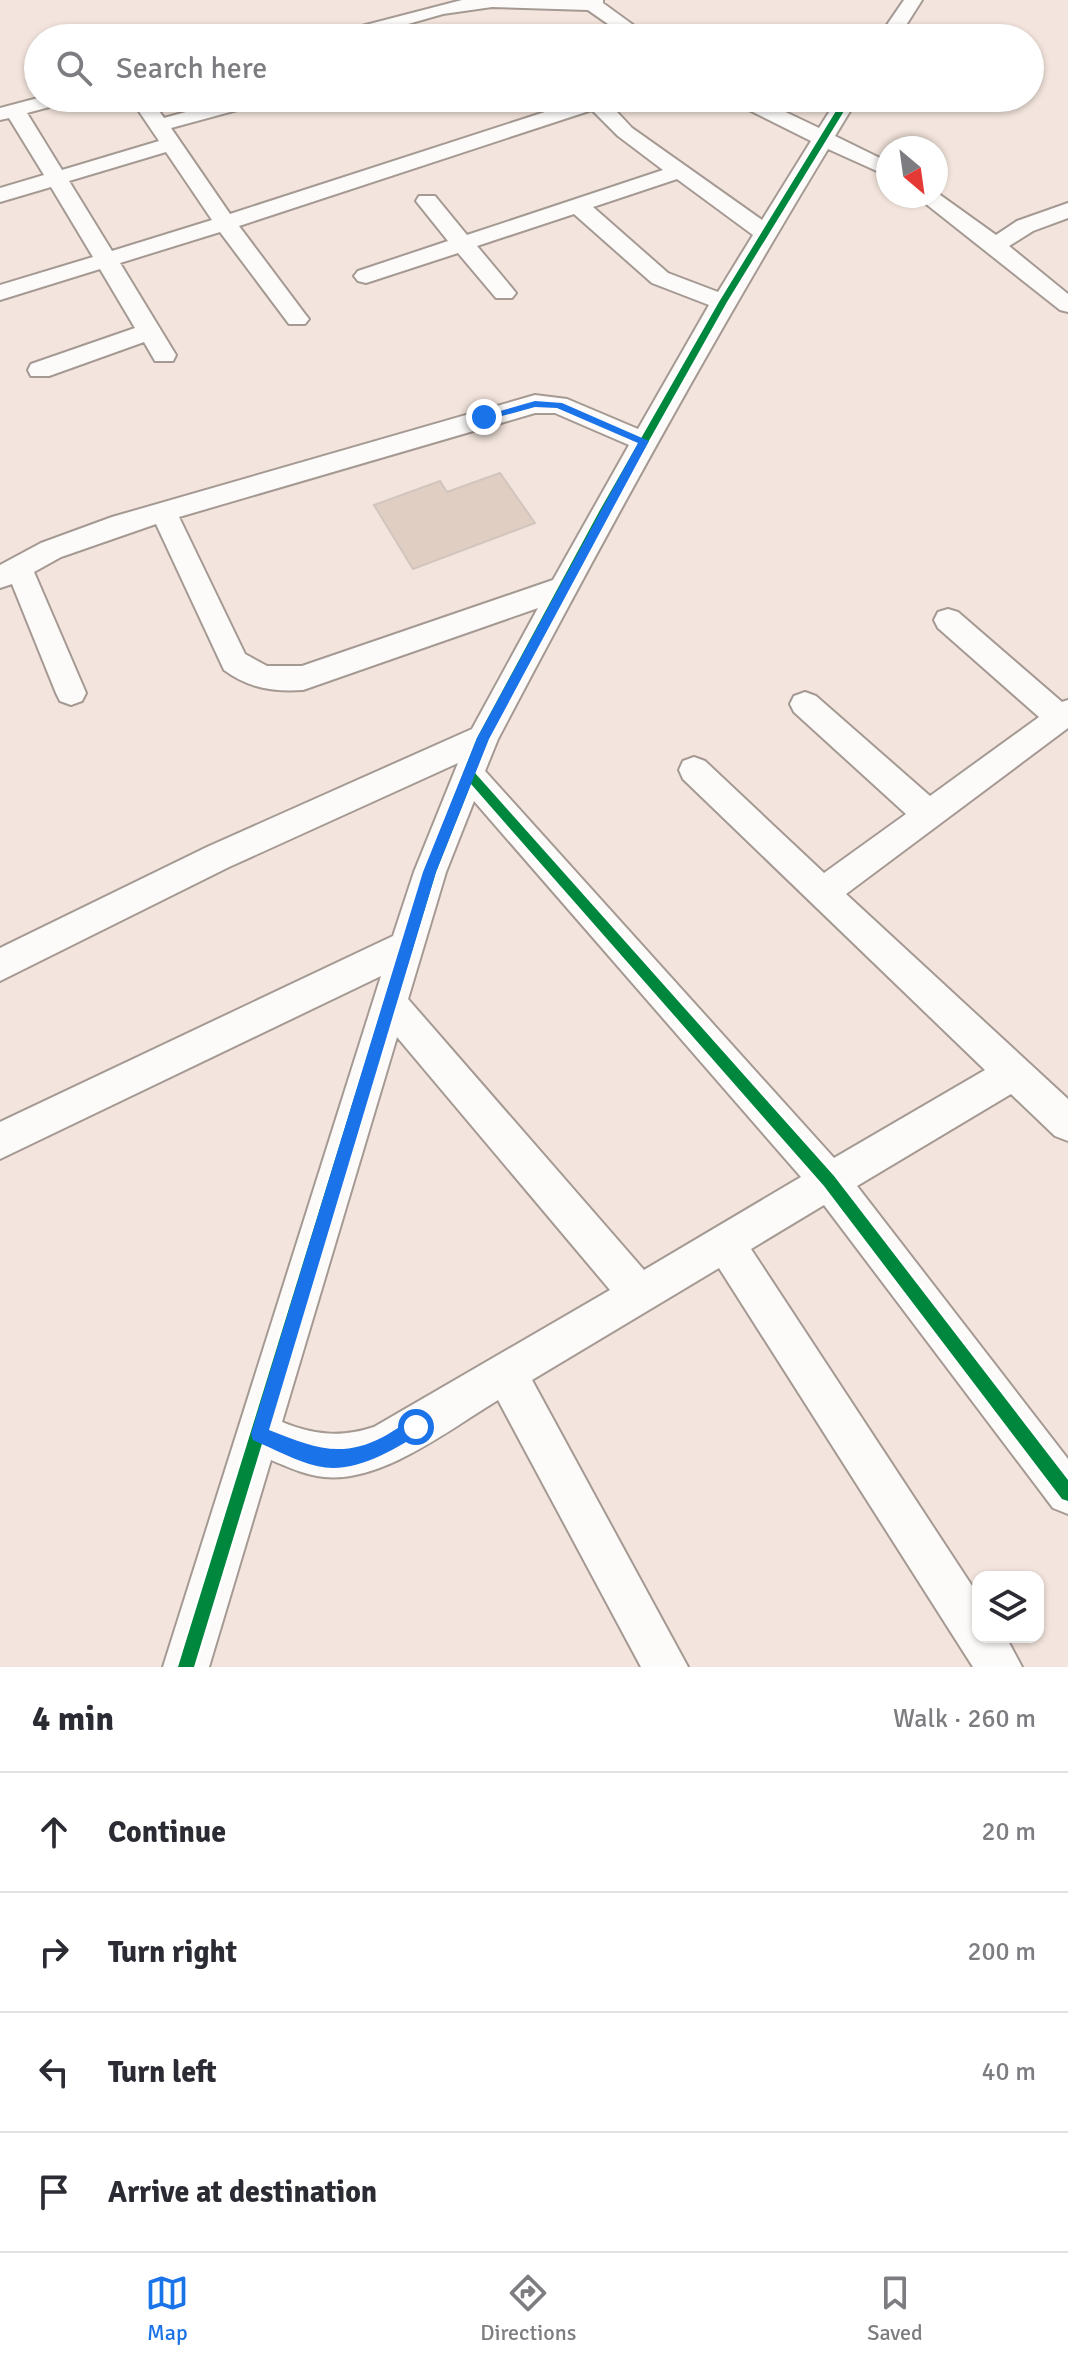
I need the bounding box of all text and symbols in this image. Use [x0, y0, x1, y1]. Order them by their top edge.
search box [24, 24, 1044, 112]
icon: search [52, 46, 96, 90]
text: Search here [116, 50, 267, 87]
north arrow [876, 136, 948, 208]
route end [466, 399, 502, 435]
route start [398, 1409, 434, 1445]
map controls [972, 1571, 1044, 1643]
button: layers [972, 1571, 1044, 1643]
text: 4 min [32, 1698, 114, 1740]
text: Walk · 260 m [893, 1703, 1036, 1735]
icon: ahead [32, 1810, 76, 1854]
text: Continue [108, 1814, 226, 1851]
text: 20 m [981, 1816, 1036, 1848]
icon: right [32, 1930, 76, 1974]
text: Turn right [108, 1934, 237, 1971]
text: 200 m [967, 1936, 1036, 1968]
icon: left [32, 2050, 76, 2094]
text: Turn left [108, 2054, 217, 2091]
text: 40 m [981, 2056, 1036, 2088]
icon: arrive [32, 2170, 76, 2214]
text: Arrive at destination [108, 2174, 377, 2211]
tab: Map [145, 2271, 189, 2346]
tab: Directions [480, 2271, 576, 2346]
tab: Saved [867, 2271, 923, 2346]

